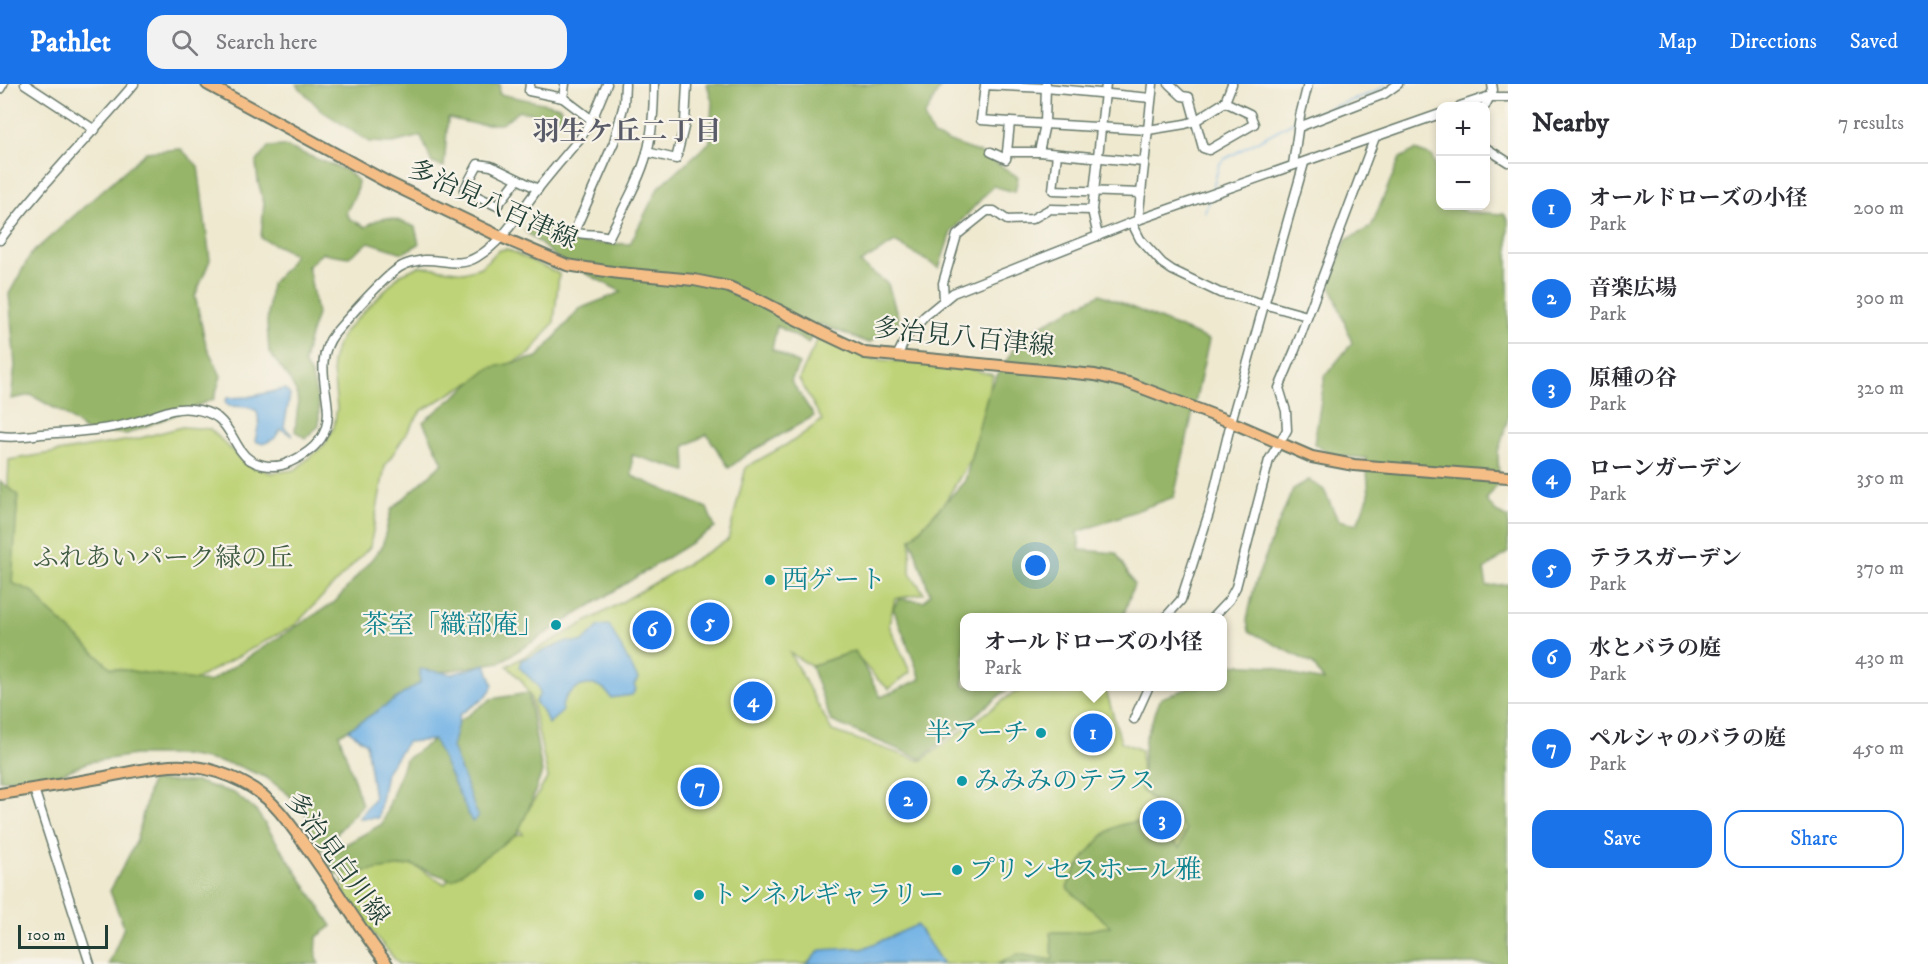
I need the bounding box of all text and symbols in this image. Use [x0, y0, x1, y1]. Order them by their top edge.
search box [147, 15, 567, 69]
text: Pathlet [30, 25, 111, 60]
icon: search [168, 26, 201, 59]
text: Search here [216, 29, 317, 56]
text: Map [1658, 29, 1697, 55]
text: Directions [1730, 29, 1817, 55]
text: Saved [1850, 29, 1898, 55]
map controls [1436, 102, 1490, 210]
button: + [1436, 102, 1490, 156]
text: Nearby [1532, 107, 1609, 140]
text: 7 results [1838, 111, 1904, 136]
district label: 羽生ケ丘二丁目 [533, 115, 722, 149]
street label: 多治見八百津線 [403, 153, 583, 257]
button: − [1436, 156, 1490, 210]
text: オールドローズの小径 [1589, 185, 1807, 212]
text: 1 [1548, 196, 1555, 221]
text: 200 m [1853, 196, 1904, 221]
text: Park [1589, 212, 1626, 237]
text: 音楽広場 [1589, 275, 1677, 302]
text: 2 [1547, 286, 1556, 311]
text: 300 m [1856, 286, 1904, 311]
text: Park [1589, 302, 1626, 327]
street label: 多治見八百津線 [872, 312, 1056, 364]
text: 原種の谷 [1589, 365, 1677, 392]
text: 3 [1548, 376, 1555, 401]
text: 320 m [1857, 376, 1904, 401]
text: Park [1589, 392, 1626, 417]
text: ローンガーデン [1589, 455, 1742, 482]
text: 4 [1546, 466, 1557, 491]
text: 350 m [1857, 466, 1904, 491]
text: Park [1589, 482, 1626, 507]
park label: ふれあいパーク緑の丘 [33, 542, 293, 575]
text: テラスガーデン [1589, 545, 1742, 572]
your location [1021, 551, 1050, 580]
text: 5 [1547, 556, 1556, 581]
text: 370 m [1856, 556, 1904, 581]
place label: 西ゲート [782, 564, 886, 597]
text: Park [1589, 572, 1626, 597]
marker: 西ゲート [763, 573, 777, 587]
pin: 5 [690, 600, 730, 644]
pin: 6 [632, 608, 672, 652]
place label: 茶室「織部庵」 [362, 609, 544, 642]
popup [960, 613, 1227, 691]
marker: 茶室「織部庵」 [549, 618, 563, 632]
text: オールドローズの小径 [984, 629, 1203, 656]
text: 水とバラの庭 [1589, 635, 1721, 662]
text: 6 [1546, 646, 1557, 671]
text: 430 m [1855, 646, 1904, 671]
text: Park [984, 656, 1022, 681]
text: Park [1589, 662, 1626, 687]
pin: 4 [734, 678, 772, 724]
pin: 1 [1074, 710, 1112, 756]
place label: 半アーチ [926, 717, 1029, 750]
text: ペルシャのバラの庭 [1589, 725, 1786, 752]
marker: 半アーチ [1034, 726, 1048, 740]
text: 7 [1546, 736, 1557, 761]
text: 450 m [1853, 736, 1904, 761]
text: Park [1589, 752, 1626, 777]
pin: 7 [680, 764, 720, 810]
place label: みみみのテラス [974, 765, 1155, 798]
marker: みみみのテラス [955, 774, 969, 788]
pin: 2 [888, 778, 928, 822]
street label: 多治見白川線 [278, 786, 396, 932]
pin: 3 [1142, 798, 1182, 842]
button: Save [1532, 810, 1712, 868]
button: Share [1724, 810, 1904, 868]
place label: プリンセスホール雅 [969, 854, 1201, 887]
marker: プリンセスホール雅 [950, 863, 964, 877]
place label: トンネルギャラリー [711, 879, 944, 912]
marker: トンネルギャラリー [692, 888, 706, 902]
scale bar [18, 922, 108, 950]
text: 100 m [27, 925, 66, 945]

